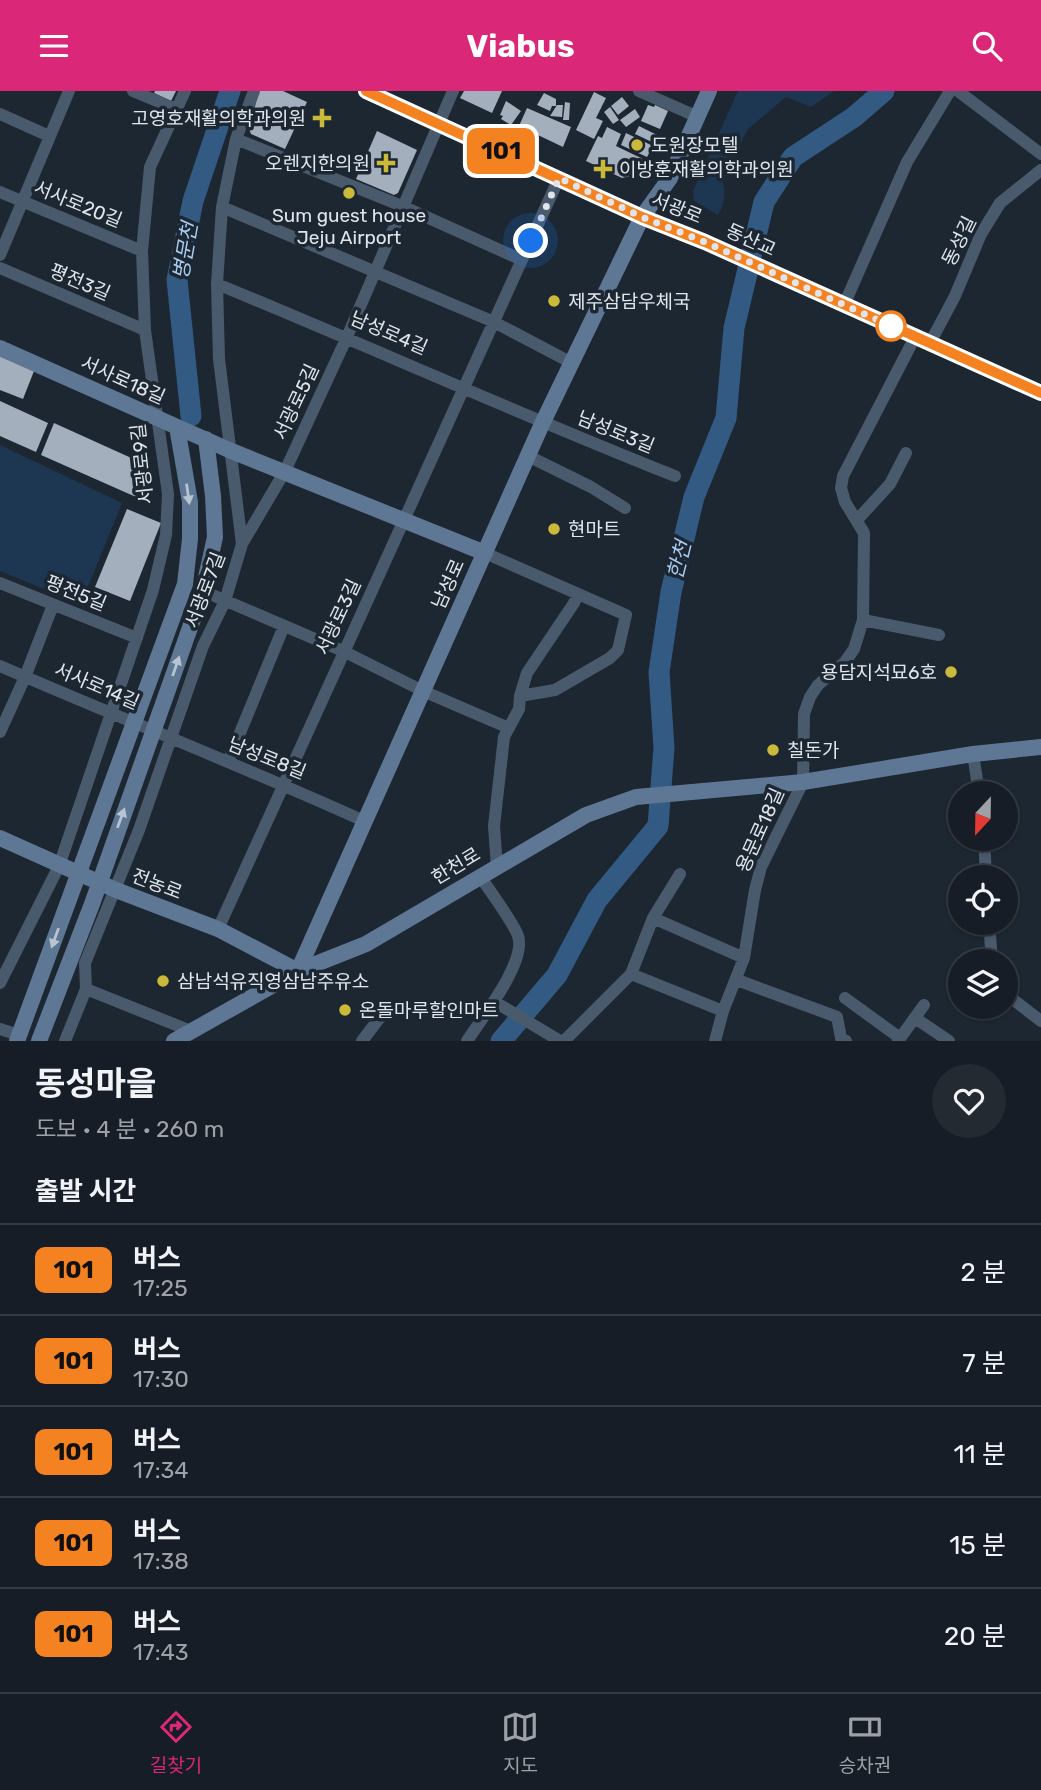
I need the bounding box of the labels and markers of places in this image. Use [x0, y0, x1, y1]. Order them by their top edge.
place label: 고영호재활의학과의원 [131, 107, 306, 130]
marker: 고영호재활의학과의원 [312, 108, 332, 128]
place label: 도원장모텔 [651, 134, 738, 157]
marker: 도원장모텔 [629, 137, 645, 153]
place label: 오렌지한의원 [265, 152, 370, 175]
marker: 오렌지한의원 [376, 153, 396, 173]
place label: 이방훈재활의학과의원 [619, 158, 794, 181]
marker: 이방훈재활의학과의원 [593, 159, 613, 179]
marker: Sum guest house Jeju Airport [341, 185, 357, 201]
place label: Sum guest house Jeju Airport [272, 204, 426, 249]
place label: 제주삼담우체국 [568, 290, 690, 313]
marker: 제주삼담우체국 [546, 293, 562, 309]
unlabelled marker [876, 311, 906, 341]
place label: 현마트 [568, 518, 620, 541]
marker: 현마트 [546, 521, 562, 537]
place label: 용담지석묘6호 [821, 661, 937, 684]
marker: 용담지석묘6호 [943, 664, 959, 680]
place label: 칠돈가 [787, 739, 839, 762]
marker: 칠돈가 [765, 742, 781, 758]
place label: 삼남석유직영삼남주유소 [177, 970, 369, 993]
marker: 삼남석유직영삼남주유소 [155, 973, 171, 989]
place label: 온돌마루할인마트 [359, 999, 499, 1022]
marker: 온돌마루할인마트 [337, 1002, 353, 1018]

